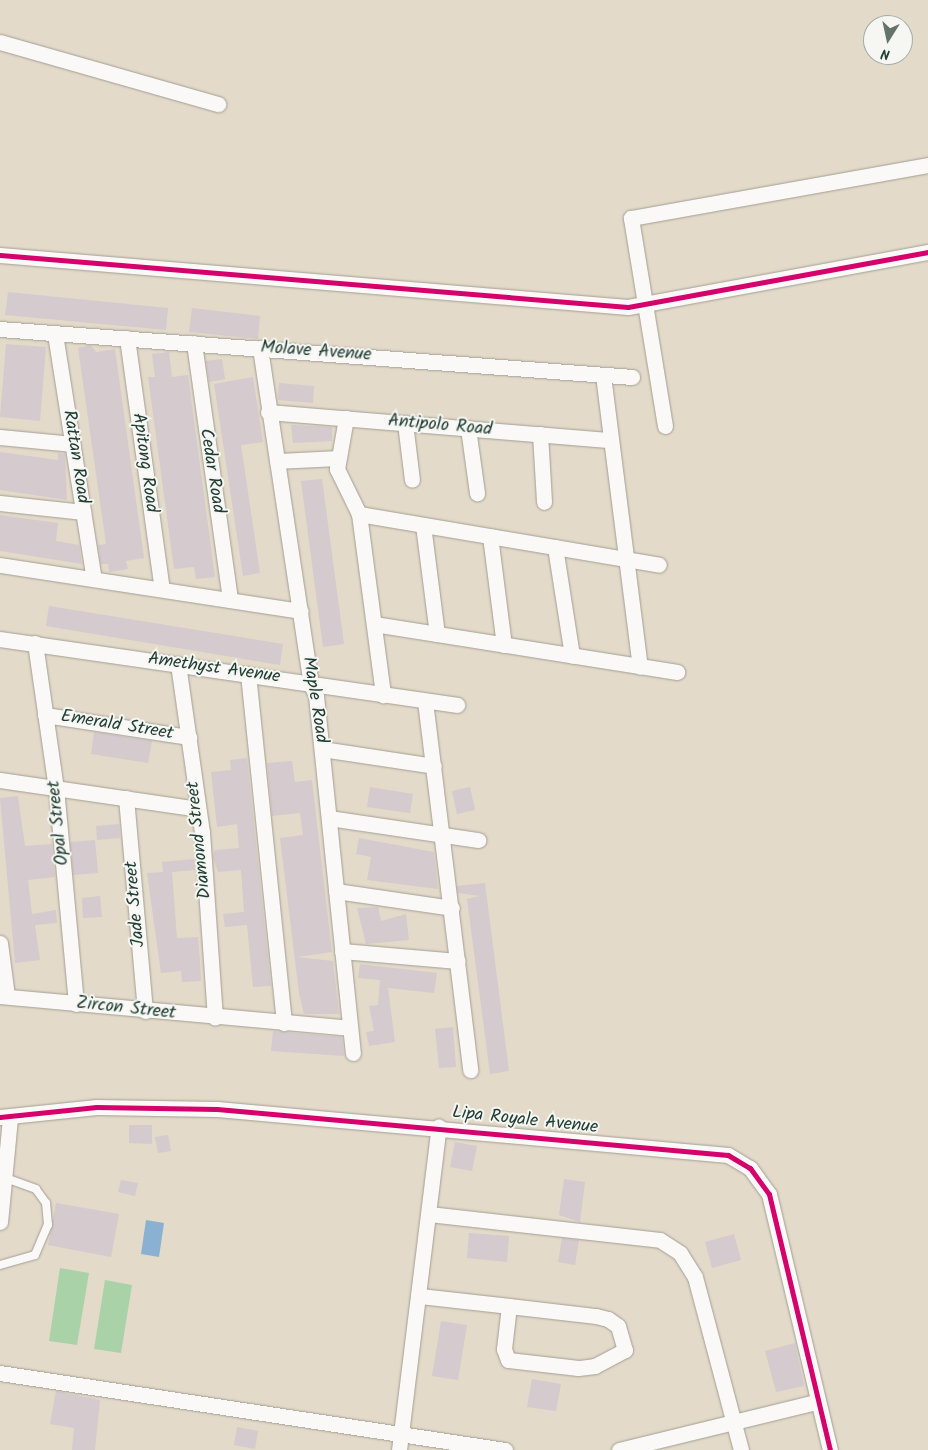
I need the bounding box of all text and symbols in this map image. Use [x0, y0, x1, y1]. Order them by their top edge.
north arrow [863, 15, 913, 65]
text: N [879, 42, 892, 65]
street label: Molave Avenue [260, 337, 372, 367]
street label: Rattan Road [57, 409, 93, 505]
street label: Antipolo Road [387, 411, 493, 441]
street label: Apitong Road [126, 412, 162, 514]
street label: Cedar Road [194, 427, 228, 515]
street label: Amethyst Avenue [147, 649, 281, 689]
street label: Maple Road [297, 655, 331, 745]
street label: Emerald Street [59, 706, 175, 746]
street label: Opal Street [44, 779, 74, 867]
street label: Diamond Street [183, 780, 217, 900]
street label: Jade Street [121, 860, 151, 948]
street label: Zircon Street [75, 993, 177, 1025]
street label: Lipa Royale Avenue [451, 1103, 599, 1139]

